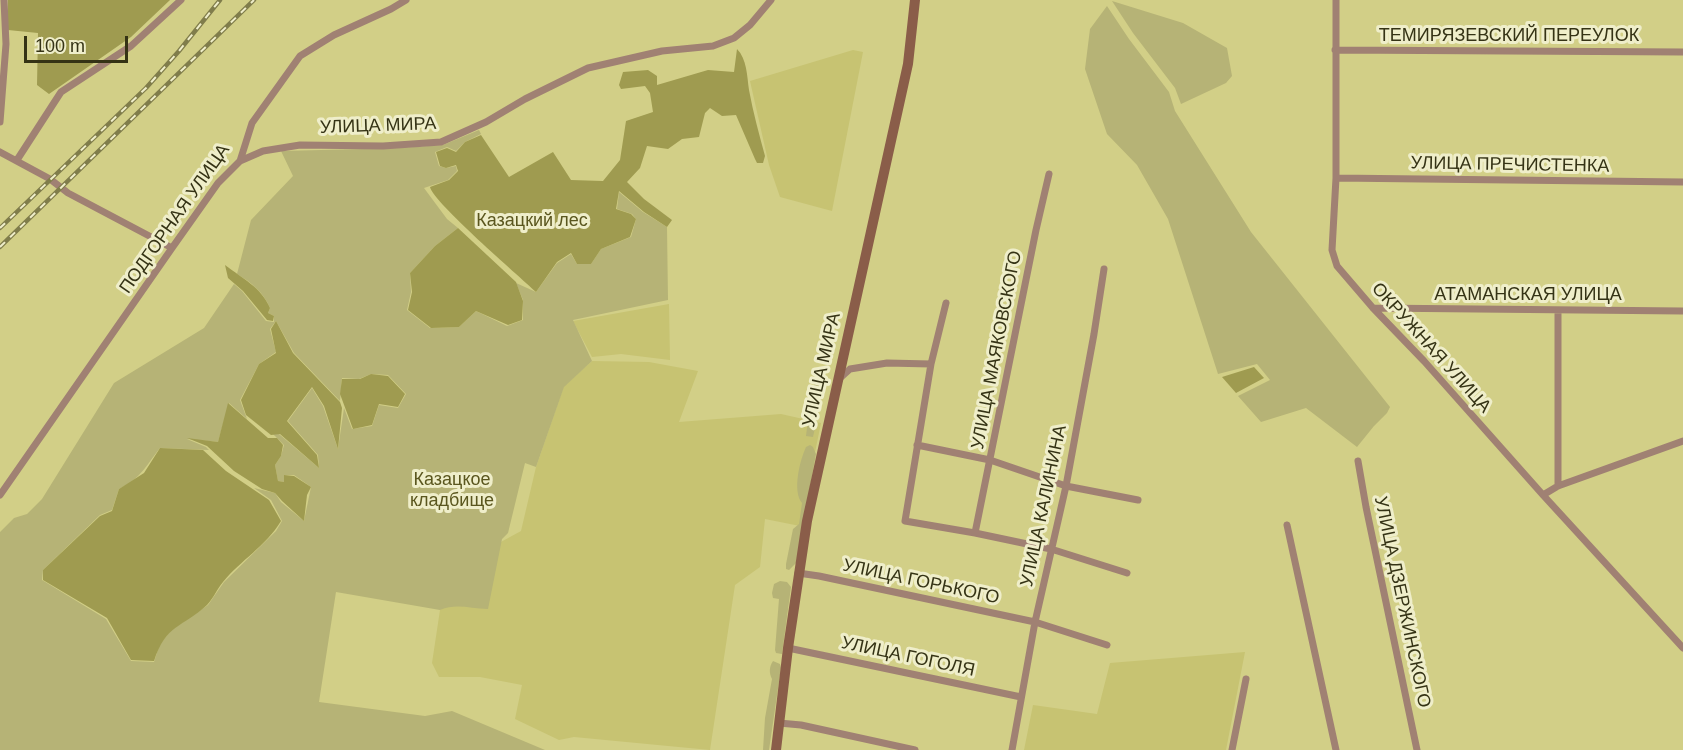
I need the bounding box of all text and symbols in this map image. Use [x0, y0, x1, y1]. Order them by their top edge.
scale bar [27, 24, 130, 62]
street label: ТЕМИРЯЗЕВСКИЙ ПЕРЕУЛОК [1379, 25, 1639, 47]
text: 100 m [35, 36, 85, 56]
street label: УЛИЦА МИРА [319, 113, 437, 139]
street label: ПОДГОРНАЯ УЛИЦА [115, 140, 235, 298]
street label: УЛИЦА ПРЕЧИСТЕНКА [1410, 152, 1610, 178]
park label: Казацкий лес [476, 210, 588, 232]
street label: УЛИЦА МАЯКОВСКОГО [967, 249, 1027, 451]
street label: ОКРУЖНАЯ УЛИЦА [1367, 278, 1495, 418]
street label: АТАМАНСКАЯ УЛИЦА [1434, 284, 1622, 306]
street label: УЛИЦА МИРА [798, 311, 846, 429]
street label: УЛИЦА КАЛИНИНА [1016, 423, 1072, 589]
park label: Казацкое кладбище [410, 469, 494, 512]
street label: УЛИЦА ДЗЕРЖИНСКОГО [1369, 494, 1435, 710]
street label: УЛИЦА ГОРЬКОГО [841, 555, 1001, 609]
street label: УЛИЦА ГОГОЛЯ [839, 632, 977, 682]

